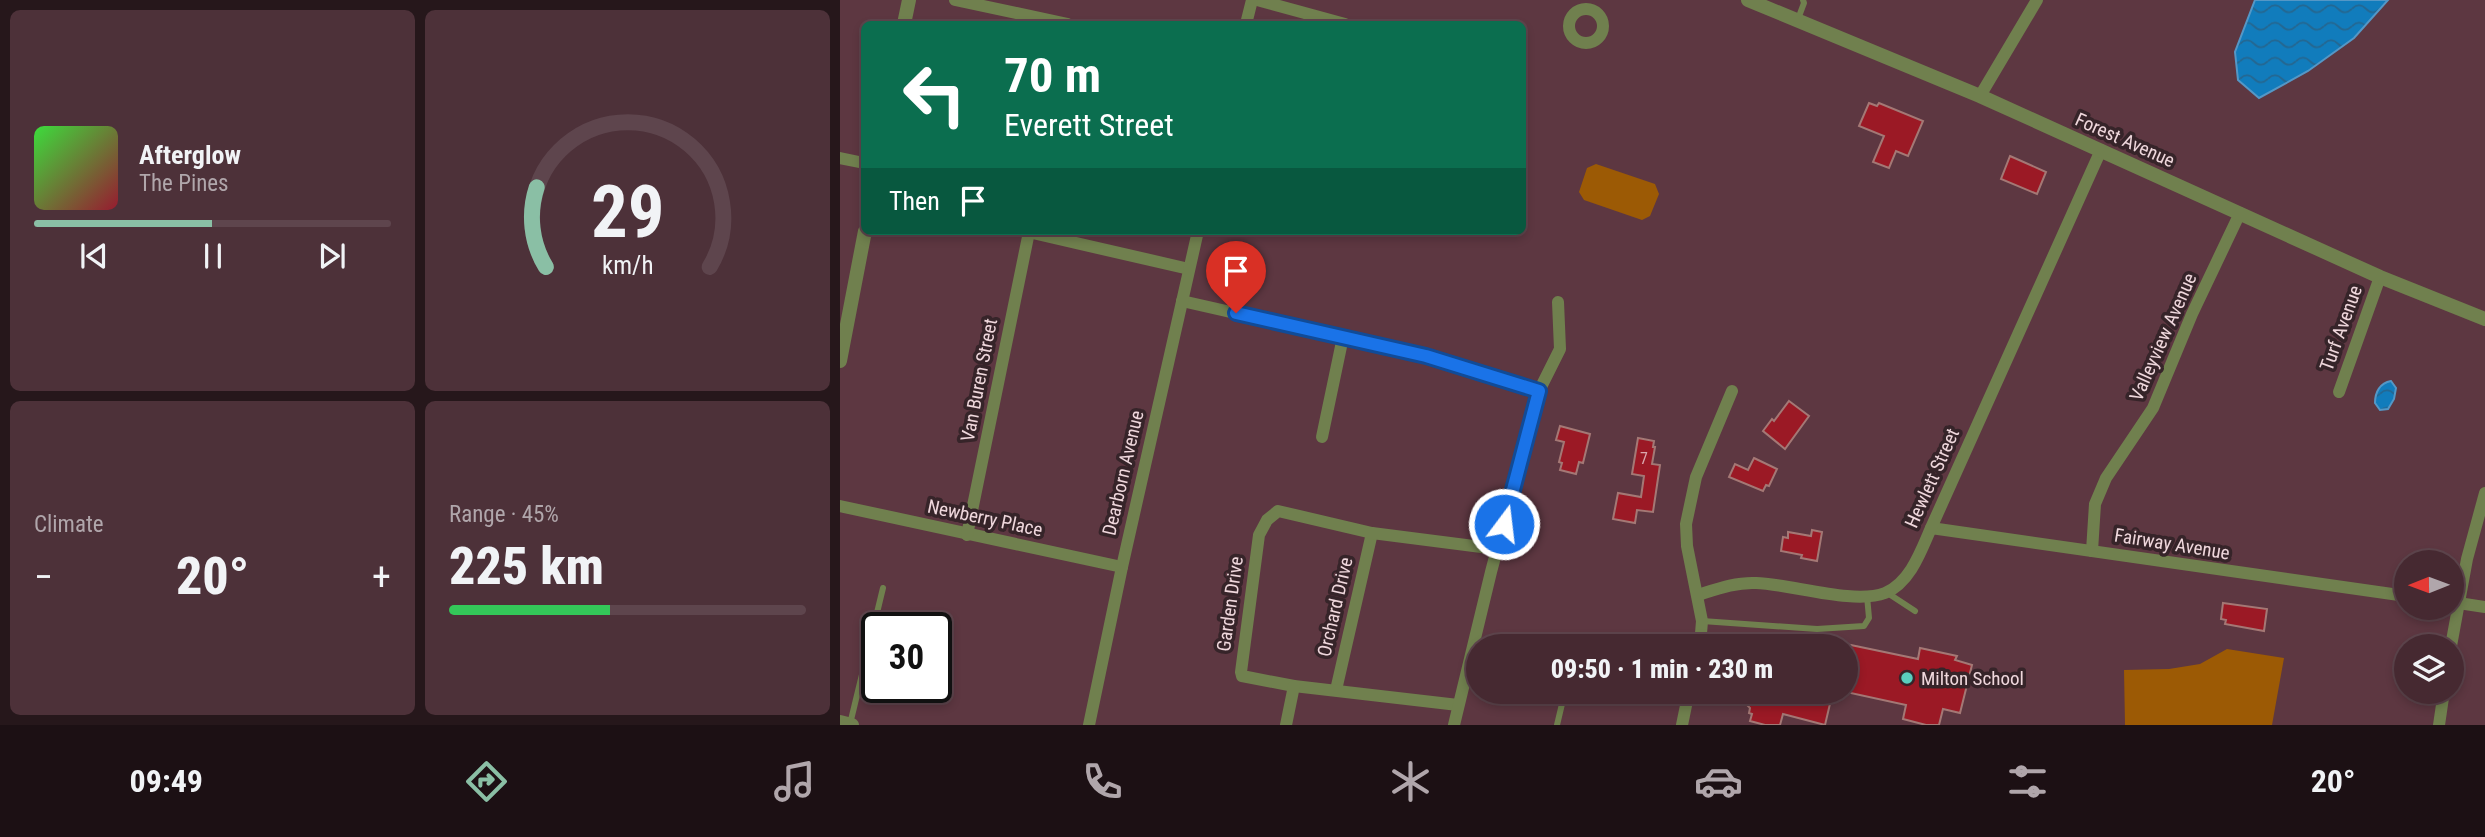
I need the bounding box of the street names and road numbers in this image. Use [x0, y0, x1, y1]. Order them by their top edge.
street label: Forest Avenue [2072, 108, 2178, 172]
street label: Valleyview Avenue [2125, 269, 2202, 405]
street label: Turf Avenue [2315, 282, 2367, 374]
street label: Van Buren Street [956, 316, 1002, 444]
street label: Dearborn Avenue [1097, 408, 1149, 538]
street label: Hewlett Street [1900, 425, 1964, 531]
street label: Newberry Place [925, 495, 1045, 541]
street label: Fairway Avenue [2113, 524, 2231, 564]
street label: Garden Drive [1212, 555, 1248, 653]
street label: Orchard Drive [1312, 555, 1358, 659]

